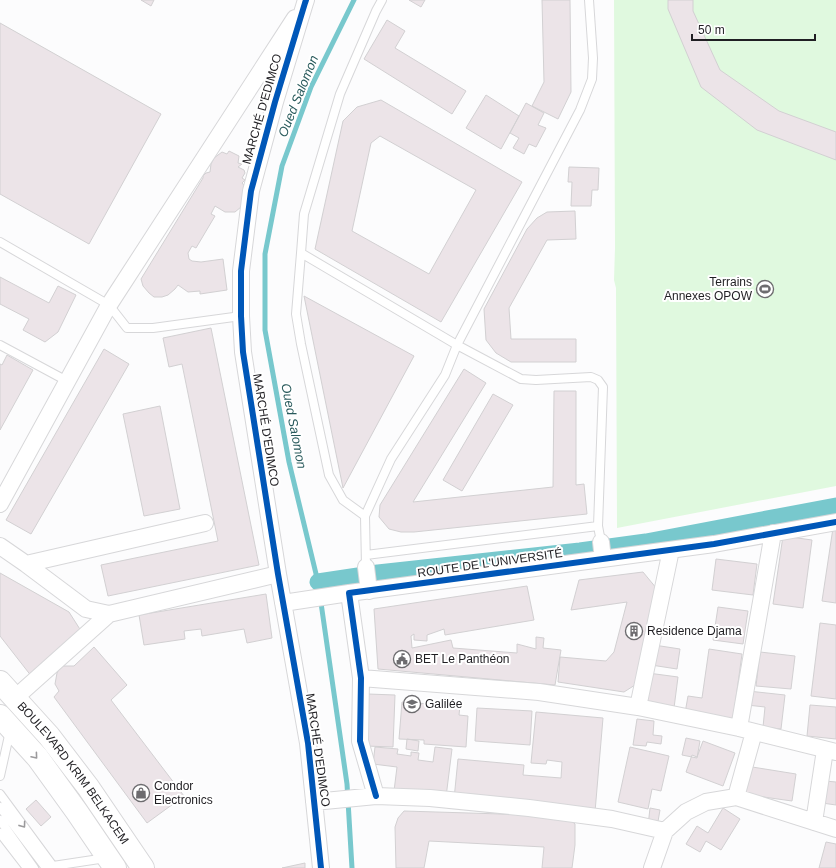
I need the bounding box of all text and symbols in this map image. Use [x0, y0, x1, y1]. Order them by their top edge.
scale bar [692, 16, 815, 42]
text: 50 m [698, 23, 725, 37]
street label: MARCHÉ D'EDIMCO [239, 52, 284, 166]
water label: Oued Salomon [275, 53, 321, 139]
place label: Terrains Annexes OPOW [664, 275, 753, 303]
sports icon: Terrains Annexes OPOW [755, 279, 775, 299]
street label: MARCHÉ D'EDIMCO [250, 372, 283, 488]
water label: Oued Salomon [278, 382, 310, 470]
street label: ROUTE DE L'UNIVERSITÉ [416, 545, 563, 580]
building icon: Residence Djama [624, 621, 644, 641]
place label: Residence Djama [647, 624, 742, 638]
public building icon: BET Le Panthéon [392, 649, 412, 669]
place label: BET Le Panthéon [415, 652, 510, 666]
street label: MARCHÉ D'EDIMCO [303, 692, 334, 808]
school or university icon: Galilée [402, 694, 422, 714]
place label: Galilée [425, 697, 463, 711]
street label: BOULEVARD KRIM BELKACEM [15, 699, 132, 847]
one-way arrow [31, 751, 38, 759]
place label: Condor Electronics [154, 779, 213, 807]
shop icon: Condor Electronics [131, 783, 151, 803]
one-way arrow [18, 821, 26, 828]

